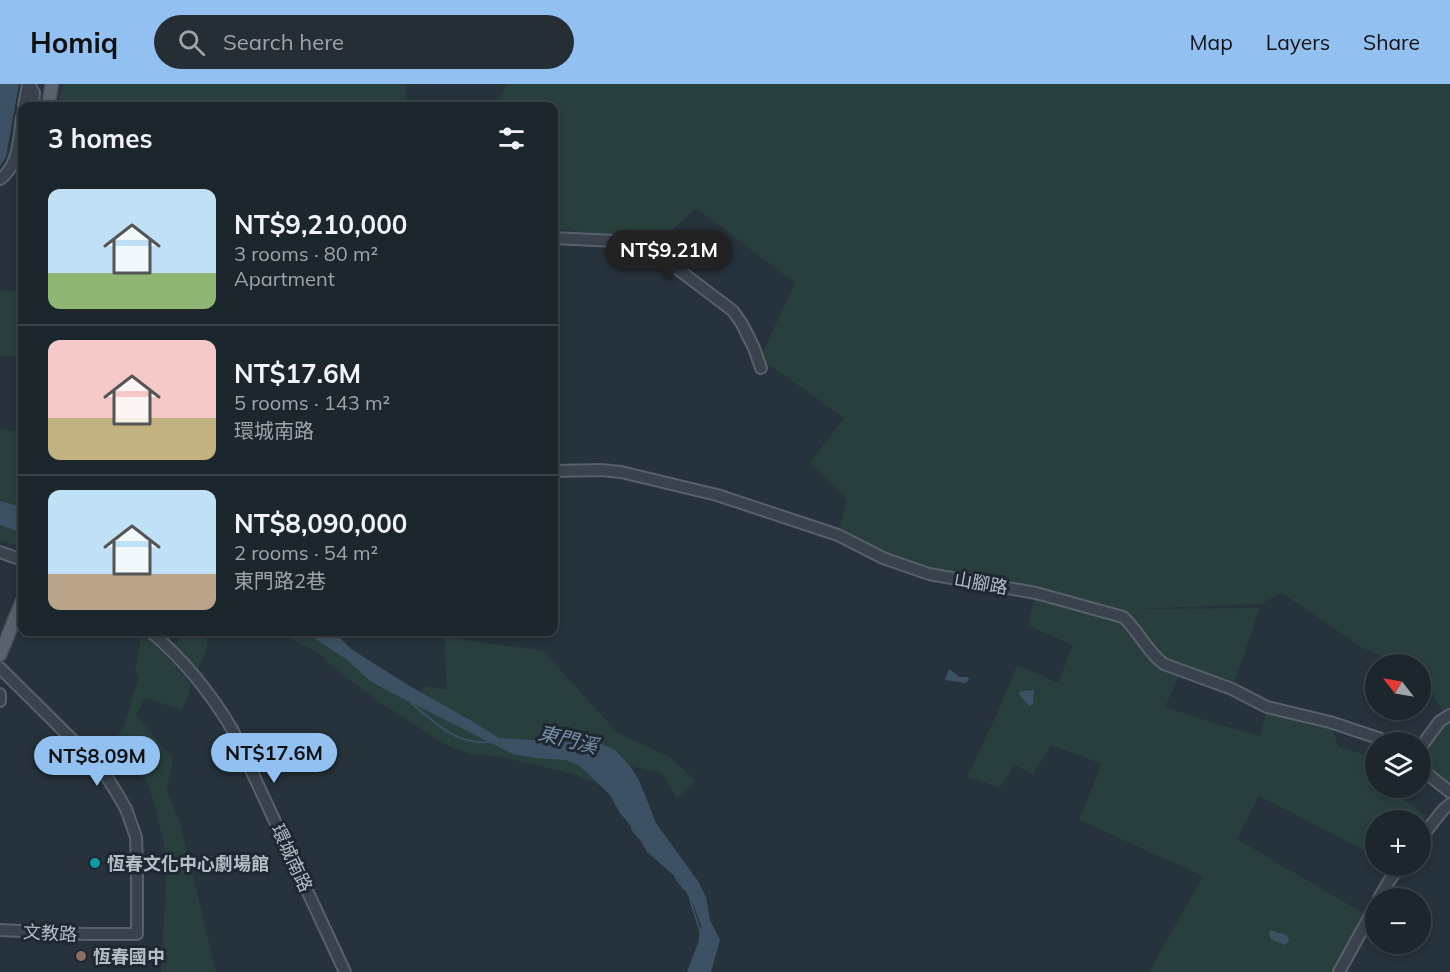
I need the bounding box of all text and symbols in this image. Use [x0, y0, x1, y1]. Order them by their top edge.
search box [154, 15, 574, 69]
text: Homiq [30, 25, 118, 60]
icon: search [175, 26, 208, 59]
text: Search here [223, 28, 344, 56]
text: Map [1190, 29, 1233, 55]
text: Layers [1266, 29, 1330, 55]
text: Share [1363, 29, 1420, 55]
text: 3 homes [48, 122, 152, 155]
icon: filters [495, 122, 528, 155]
text: NT$9,210,000 [234, 208, 407, 241]
icon: home [96, 213, 168, 285]
pin: NT$9.21M [607, 230, 731, 281]
text: NT$9.21M [620, 237, 718, 262]
text: 3 rooms · 80 m² [234, 241, 378, 266]
text: Apartment [234, 266, 335, 291]
text: NT$17.6M [234, 357, 361, 390]
icon: home [96, 364, 168, 436]
text: 5 rooms · 143 m² [234, 390, 390, 415]
text: 環城南路 [234, 418, 314, 443]
text: NT$8,090,000 [234, 507, 407, 540]
icon: home [96, 514, 168, 586]
text: 2 rooms · 54 m² [234, 540, 378, 565]
street label: 山腳路 [952, 567, 1010, 599]
text: 東門路2巷 [234, 568, 326, 593]
north arrow [1365, 654, 1431, 720]
map controls [1365, 654, 1431, 954]
water label: 東門溪 [536, 720, 603, 759]
button: layers [1365, 732, 1431, 798]
pin: NT$17.6M [212, 733, 336, 784]
pin: NT$8.09M [35, 736, 159, 787]
text: NT$17.6M [225, 740, 323, 765]
text: NT$8.09M [48, 743, 146, 768]
button: + [1365, 810, 1431, 876]
street label: 環城南路 [266, 821, 318, 895]
place label: 恆春文化中心劇場館 [107, 852, 269, 875]
marker: 恆春文化中心劇場館 [88, 856, 102, 870]
button: − [1365, 888, 1431, 954]
street label: 文教路 [22, 920, 78, 946]
place label: 恆春國中 [93, 945, 165, 968]
marker: 恆春國中 [74, 949, 88, 963]

